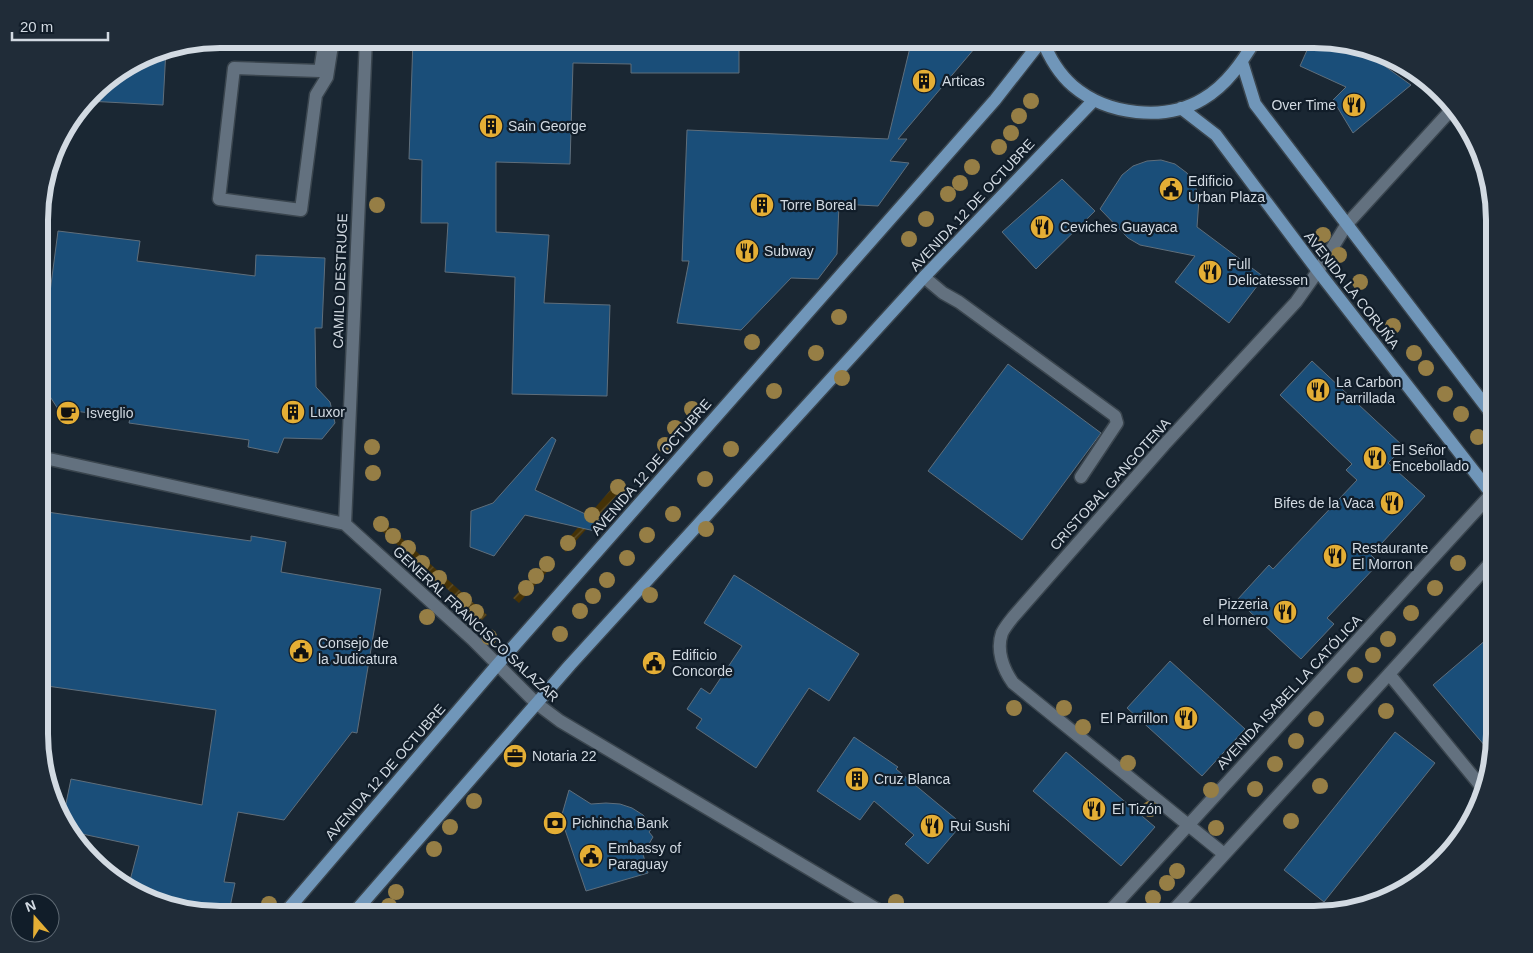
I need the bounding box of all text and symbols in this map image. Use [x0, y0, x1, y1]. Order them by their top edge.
scale bar [12, 10, 109, 42]
text: 20 m [20, 18, 53, 35]
building icon: Articas [911, 68, 937, 94]
place label: Articas [942, 73, 985, 89]
restaurant icon: Over Time [1341, 92, 1367, 118]
place label: Over Time [1271, 97, 1336, 113]
building icon: Sain George [478, 113, 504, 139]
place label: Sain George [508, 118, 587, 134]
street label: AVENIDA 12 DE OCTUBRE [907, 136, 1037, 274]
place label: Edificio Urban Plaza [1188, 173, 1265, 205]
public building icon: Edificio Urban Plaza [1158, 176, 1184, 202]
building icon: Torre Boreal [749, 192, 775, 218]
place label: Torre Boreal [780, 197, 856, 213]
street label: CAMILO DESTRUGE [330, 213, 350, 349]
restaurant icon: Ceviches Guayaca [1029, 214, 1055, 240]
place label: Ceviches Guayaca [1060, 219, 1178, 235]
street label: AVENIDA LA CORUÑA [1301, 228, 1403, 352]
restaurant icon: Subway [734, 238, 760, 264]
place label: Subway [764, 243, 814, 259]
place label: Full Delicatessen [1228, 256, 1308, 288]
restaurant icon: Full Delicatessen [1197, 259, 1223, 285]
place label: La Carbon Parrillada [1336, 374, 1401, 406]
restaurant icon: La Carbon Parrillada [1305, 377, 1331, 403]
street label: AVENIDA 12 DE OCTUBRE [588, 396, 714, 538]
building icon: Luxor [280, 399, 306, 425]
cafe icon: Isveglio [55, 400, 81, 426]
place label: Luxor [310, 404, 345, 420]
place label: Isveglio [86, 405, 134, 421]
street label: CRISTOBAL GANGOTENA [1047, 414, 1174, 553]
place label: El Señor Encebollado [1392, 442, 1469, 474]
restaurant icon: El Señor Encebollado [1362, 445, 1388, 471]
restaurant icon: Bifes de la Vaca [1379, 490, 1405, 516]
place label: Bifes de la Vaca [1274, 495, 1374, 511]
place label: Restaurante El Morron [1352, 540, 1428, 572]
street label: GENERAL FRANCISCO SALAZAR [390, 543, 562, 705]
restaurant icon: Restaurante El Morron [1322, 543, 1348, 569]
place label: Pizzeria el Hornero [1203, 596, 1268, 628]
restaurant icon: Pizzeria el Hornero [1272, 599, 1298, 625]
street label: AVENIDA ISABEL LA CATÓLICA [1213, 611, 1365, 772]
place label: Consejo de la Judicatura [318, 635, 398, 667]
public building icon: Consejo de la Judicatura [288, 638, 314, 664]
place label: Edificio Concorde [672, 647, 733, 679]
public building icon: Edificio Concorde [641, 650, 667, 676]
street label: AVENIDA 12 DE OCTUBRE [322, 701, 448, 843]
restaurant icon: El Parrillon [1173, 705, 1199, 731]
place label: El Parrillon [1100, 710, 1168, 726]
office icon: Notaria 22 [502, 743, 528, 769]
place label: Notaria 22 [532, 748, 597, 764]
building icon: Cruz Blanca [844, 766, 870, 792]
place label: Cruz Blanca [874, 771, 950, 787]
restaurant icon: El Tizón [1081, 796, 1107, 822]
place label: El Tizón [1112, 801, 1162, 817]
bank icon: Pichincha Bank [542, 810, 568, 836]
restaurant icon: Rui Sushi [919, 813, 945, 839]
place label: Pichincha Bank [572, 815, 670, 831]
place label: Rui Sushi [950, 818, 1010, 834]
place label: Embassy of Paraguay [608, 840, 681, 872]
public building icon: Embassy of Paraguay [578, 843, 604, 869]
north arrow [10, 893, 60, 943]
text: N [23, 897, 38, 915]

